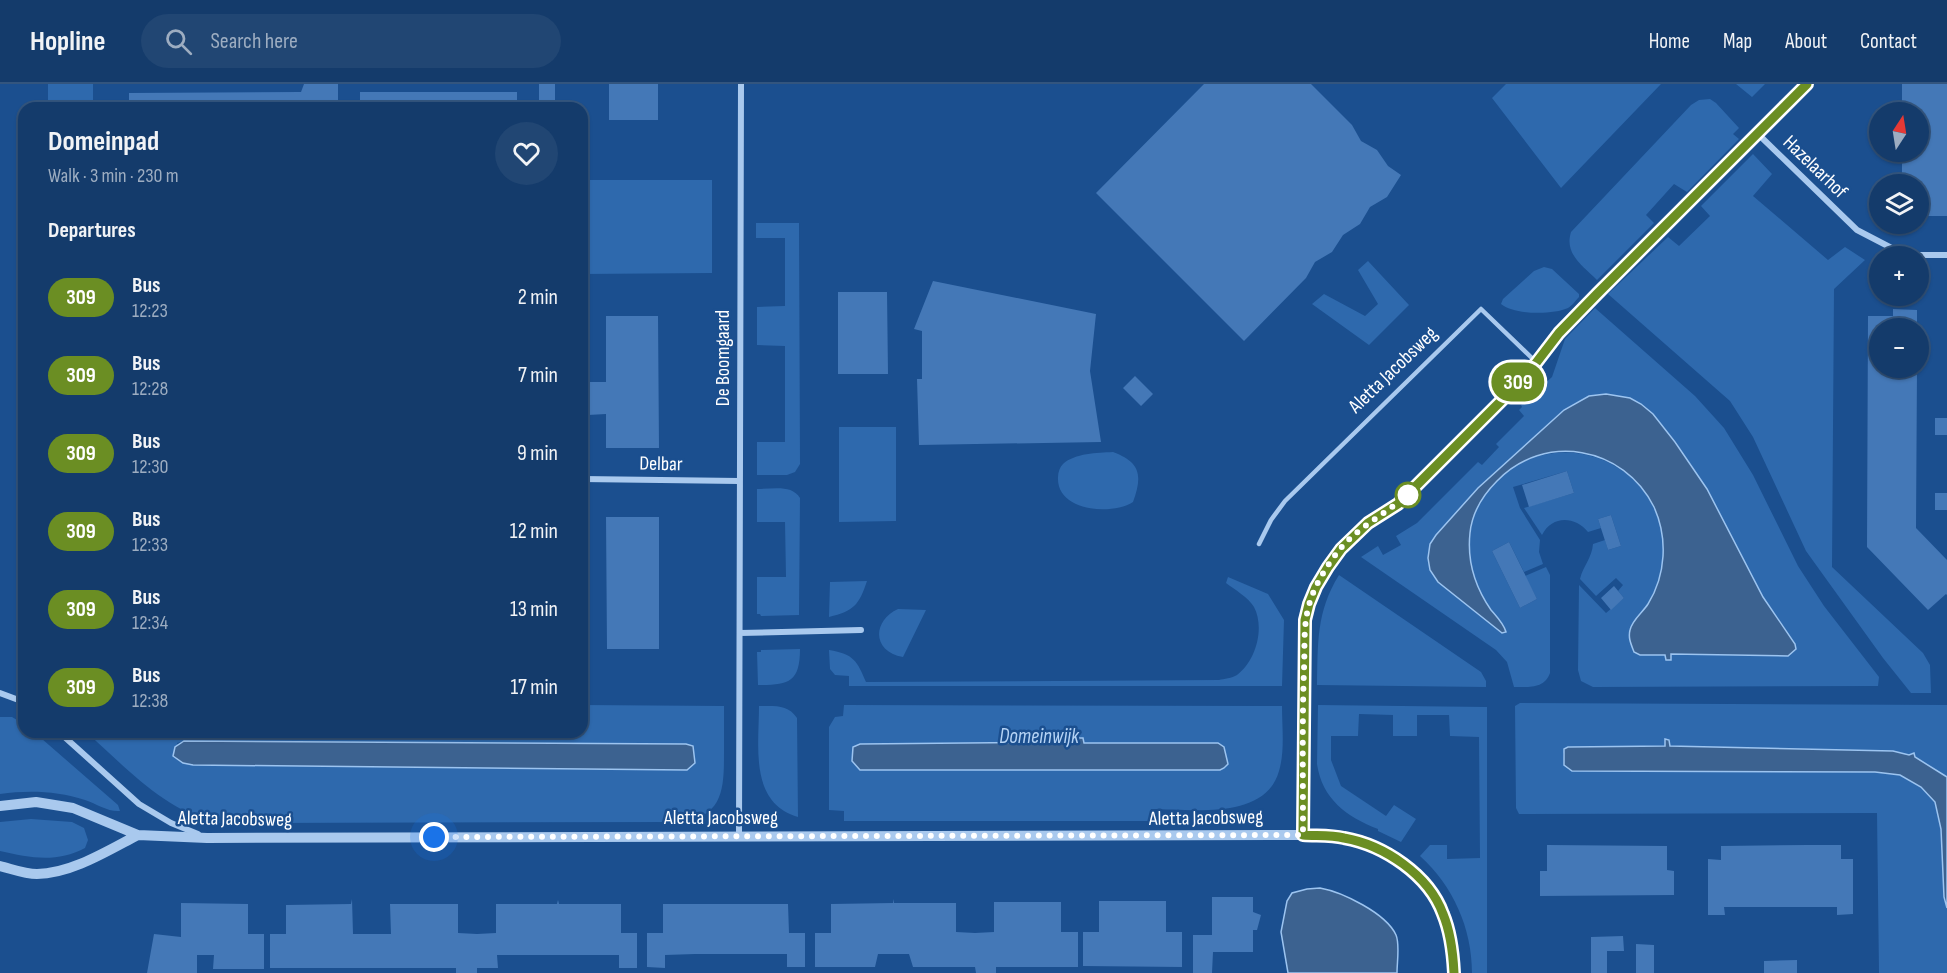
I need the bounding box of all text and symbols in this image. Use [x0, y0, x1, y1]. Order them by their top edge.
search box [141, 14, 561, 68]
text: Hopline [30, 25, 105, 58]
icon: search [162, 25, 195, 58]
text: Search here [210, 28, 298, 55]
text: Home [1649, 29, 1690, 54]
text: Map [1723, 29, 1752, 54]
text: About [1785, 29, 1827, 54]
text: Contact [1860, 29, 1917, 54]
north arrow [1869, 102, 1929, 162]
map controls [1869, 102, 1929, 378]
button: heart [495, 122, 558, 185]
text: Domeinpad [48, 125, 159, 158]
street label: Hazelaarhof [1778, 130, 1852, 204]
text: Walk · 3 min · 230 m [48, 164, 179, 188]
button: layers [1869, 174, 1929, 234]
text: Departures [48, 217, 136, 244]
button: + [1869, 246, 1929, 306]
text: Bus [132, 272, 161, 299]
text: 2 min [518, 284, 558, 311]
text: 309 [66, 285, 96, 310]
text: 12:23 [132, 299, 168, 323]
street label: De Boomgaard [711, 310, 735, 406]
button: − [1869, 318, 1929, 378]
street label: Aletta Jacobsweg [1343, 322, 1442, 419]
text: Bus [132, 350, 161, 377]
text: 7 min [518, 362, 558, 389]
line badge: 309 [1484, 362, 1552, 402]
text: 309 [66, 363, 96, 388]
text: 309 [1503, 370, 1533, 395]
text: 12:28 [132, 377, 168, 401]
text: Bus [132, 428, 161, 455]
text: 9 min [517, 440, 558, 467]
text: 309 [66, 441, 96, 466]
street label: Delbar [639, 452, 683, 476]
text: 12:30 [132, 455, 169, 479]
unlabelled marker [1395, 482, 1421, 508]
text: Bus [132, 506, 161, 533]
text: 12 min [510, 518, 558, 545]
text: 309 [66, 519, 96, 544]
text: 12:33 [132, 533, 168, 557]
text: Bus [132, 584, 161, 611]
text: 13 min [510, 596, 558, 623]
text: 309 [66, 597, 96, 622]
text: 12:34 [132, 611, 168, 635]
text: Bus [132, 662, 161, 689]
text: 17 min [510, 674, 558, 701]
text: 309 [66, 675, 96, 700]
text: 12:38 [132, 689, 168, 713]
water label: Domeinwijk [999, 724, 1080, 749]
street label: Aletta Jacobsweg [1148, 805, 1263, 831]
street label: Aletta Jacobsweg [177, 806, 292, 832]
street label: Aletta Jacobsweg [663, 806, 778, 830]
your location [419, 822, 449, 852]

